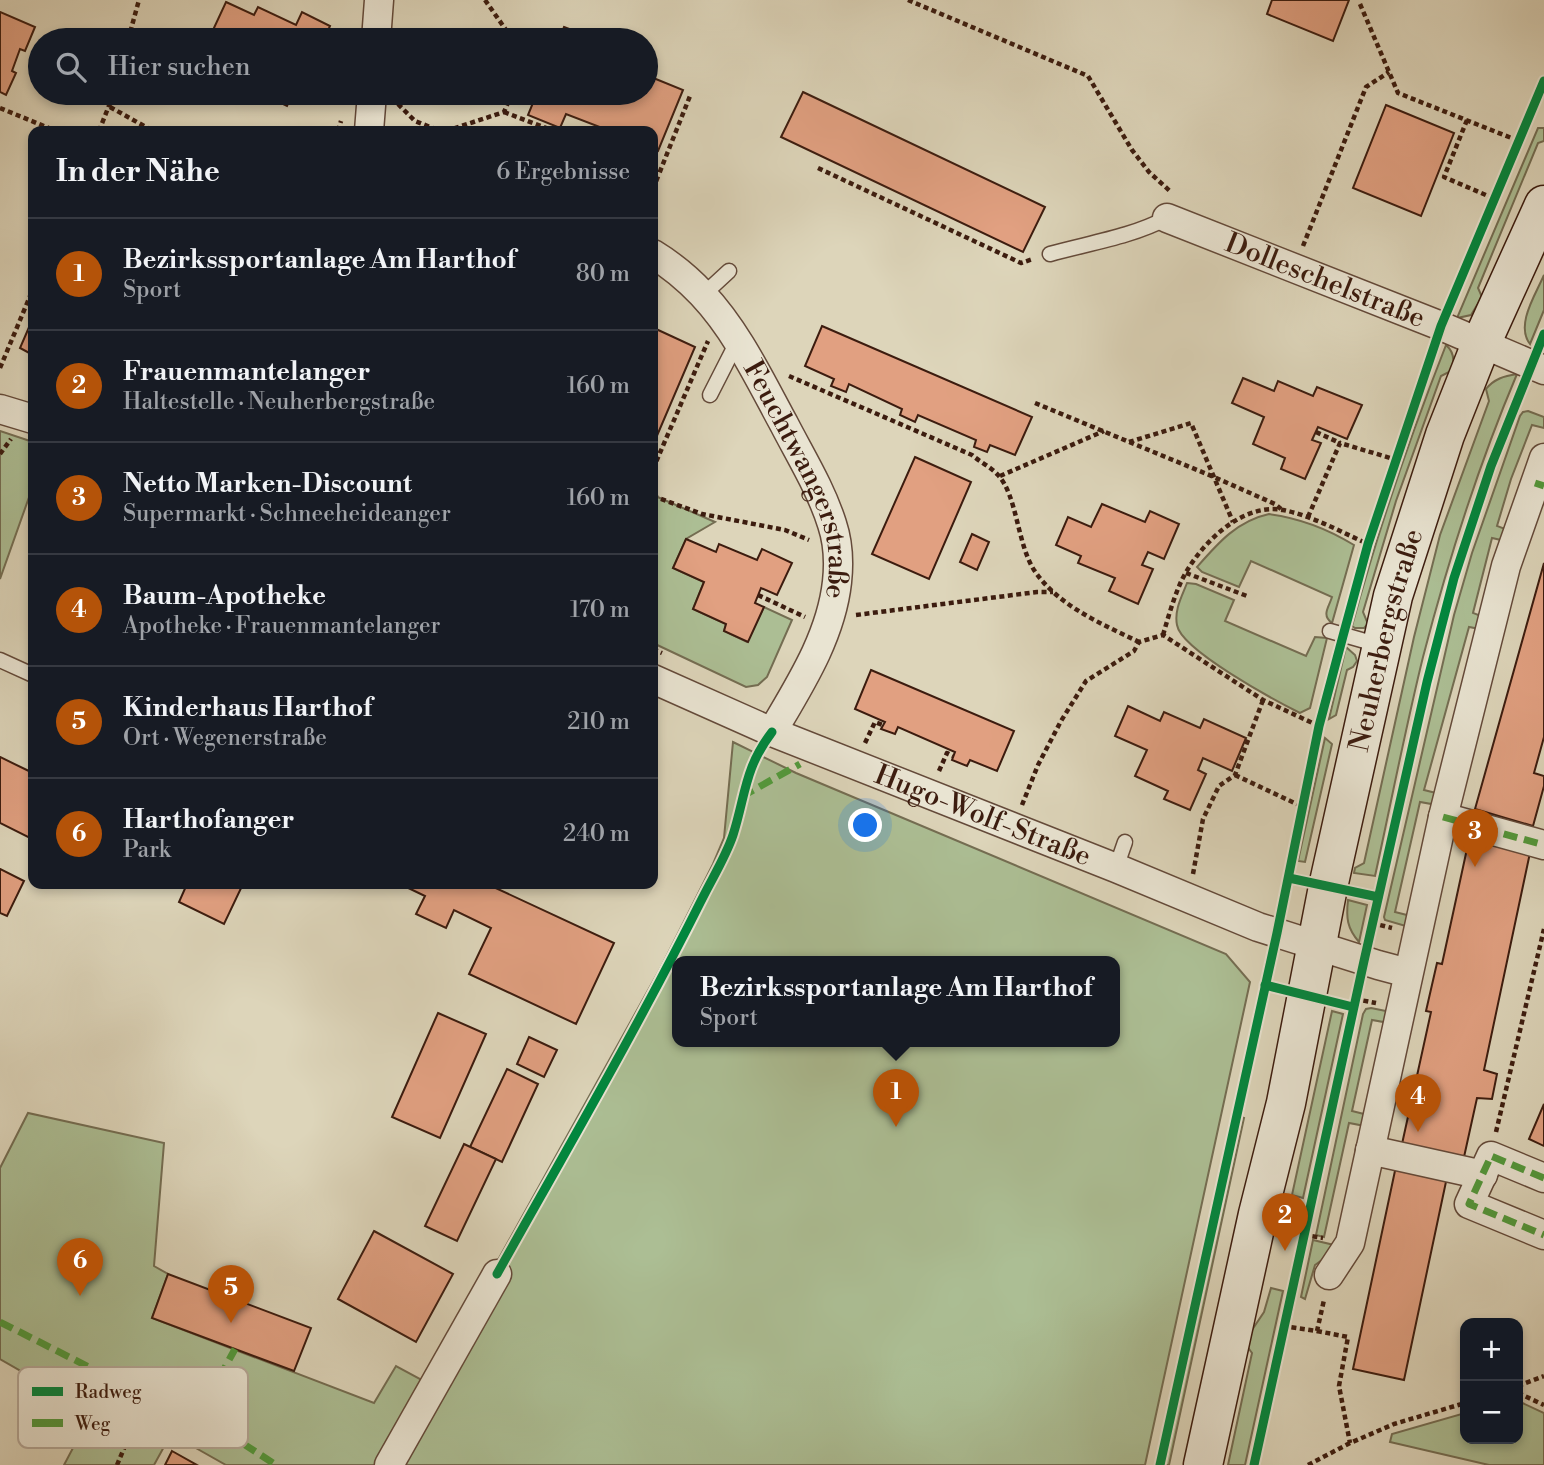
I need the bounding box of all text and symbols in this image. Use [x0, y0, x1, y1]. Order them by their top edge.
search box [28, 28, 658, 105]
icon: search [52, 48, 90, 86]
text: Hier suchen [108, 51, 250, 83]
text: In der Nähe [56, 153, 220, 191]
text: 6 Ergebnisse [496, 158, 630, 186]
street label: Dolleschelstraße [1220, 225, 1430, 335]
text: Bezirkssportanlage Am Harthof [123, 244, 516, 276]
text: 1 [73, 260, 85, 288]
text: 80 m [576, 260, 630, 288]
text: Sport [123, 276, 181, 304]
street label: Feuchtwangerstraße [736, 354, 856, 602]
text: Frauenmantelanger [123, 356, 370, 388]
text: 2 [72, 372, 86, 400]
text: 160 m [567, 372, 630, 400]
text: Haltestelle · Neuherbergstraße [123, 388, 435, 416]
text: Netto Marken-Discount [123, 468, 412, 500]
text: 3 [72, 484, 86, 512]
text: 160 m [567, 484, 630, 512]
text: Supermarkt · Schneeheideanger [123, 500, 451, 528]
street label: Neuherbergstraße [1341, 525, 1431, 755]
text: Baum-Apotheke [123, 580, 326, 612]
text: 4 [71, 596, 87, 624]
text: 170 m [570, 596, 630, 624]
text: Apotheke · Frauenmantelanger [123, 612, 440, 640]
text: Kinderhaus Harthof [123, 692, 372, 724]
text: 5 [72, 708, 86, 736]
text: 210 m [567, 708, 630, 736]
text: Ort · Wegenerstraße [123, 724, 327, 752]
street label: Hugo-Wolf-Straße [870, 757, 1096, 874]
text: Harthofanger [123, 804, 295, 836]
your location [848, 808, 882, 842]
pin: 3 [1452, 809, 1498, 867]
text: 6 [72, 820, 86, 848]
text: 240 m [563, 820, 630, 848]
text: Park [123, 836, 171, 864]
popup [672, 956, 1120, 1047]
text: Bezirkssportanlage Am Harthof [700, 972, 1092, 1004]
text: Sport [700, 1004, 758, 1032]
pin: 1 [873, 1069, 919, 1127]
pin: 4 [1395, 1074, 1441, 1132]
pin: 2 [1262, 1193, 1308, 1251]
pin: 6 [57, 1238, 103, 1296]
pin: 5 [208, 1265, 254, 1323]
map controls [1460, 1318, 1523, 1444]
button: + [1460, 1318, 1523, 1381]
legend [18, 1367, 248, 1448]
text: Radweg [75, 1380, 142, 1404]
button: − [1460, 1381, 1523, 1444]
text: Weg [74, 1412, 111, 1436]

